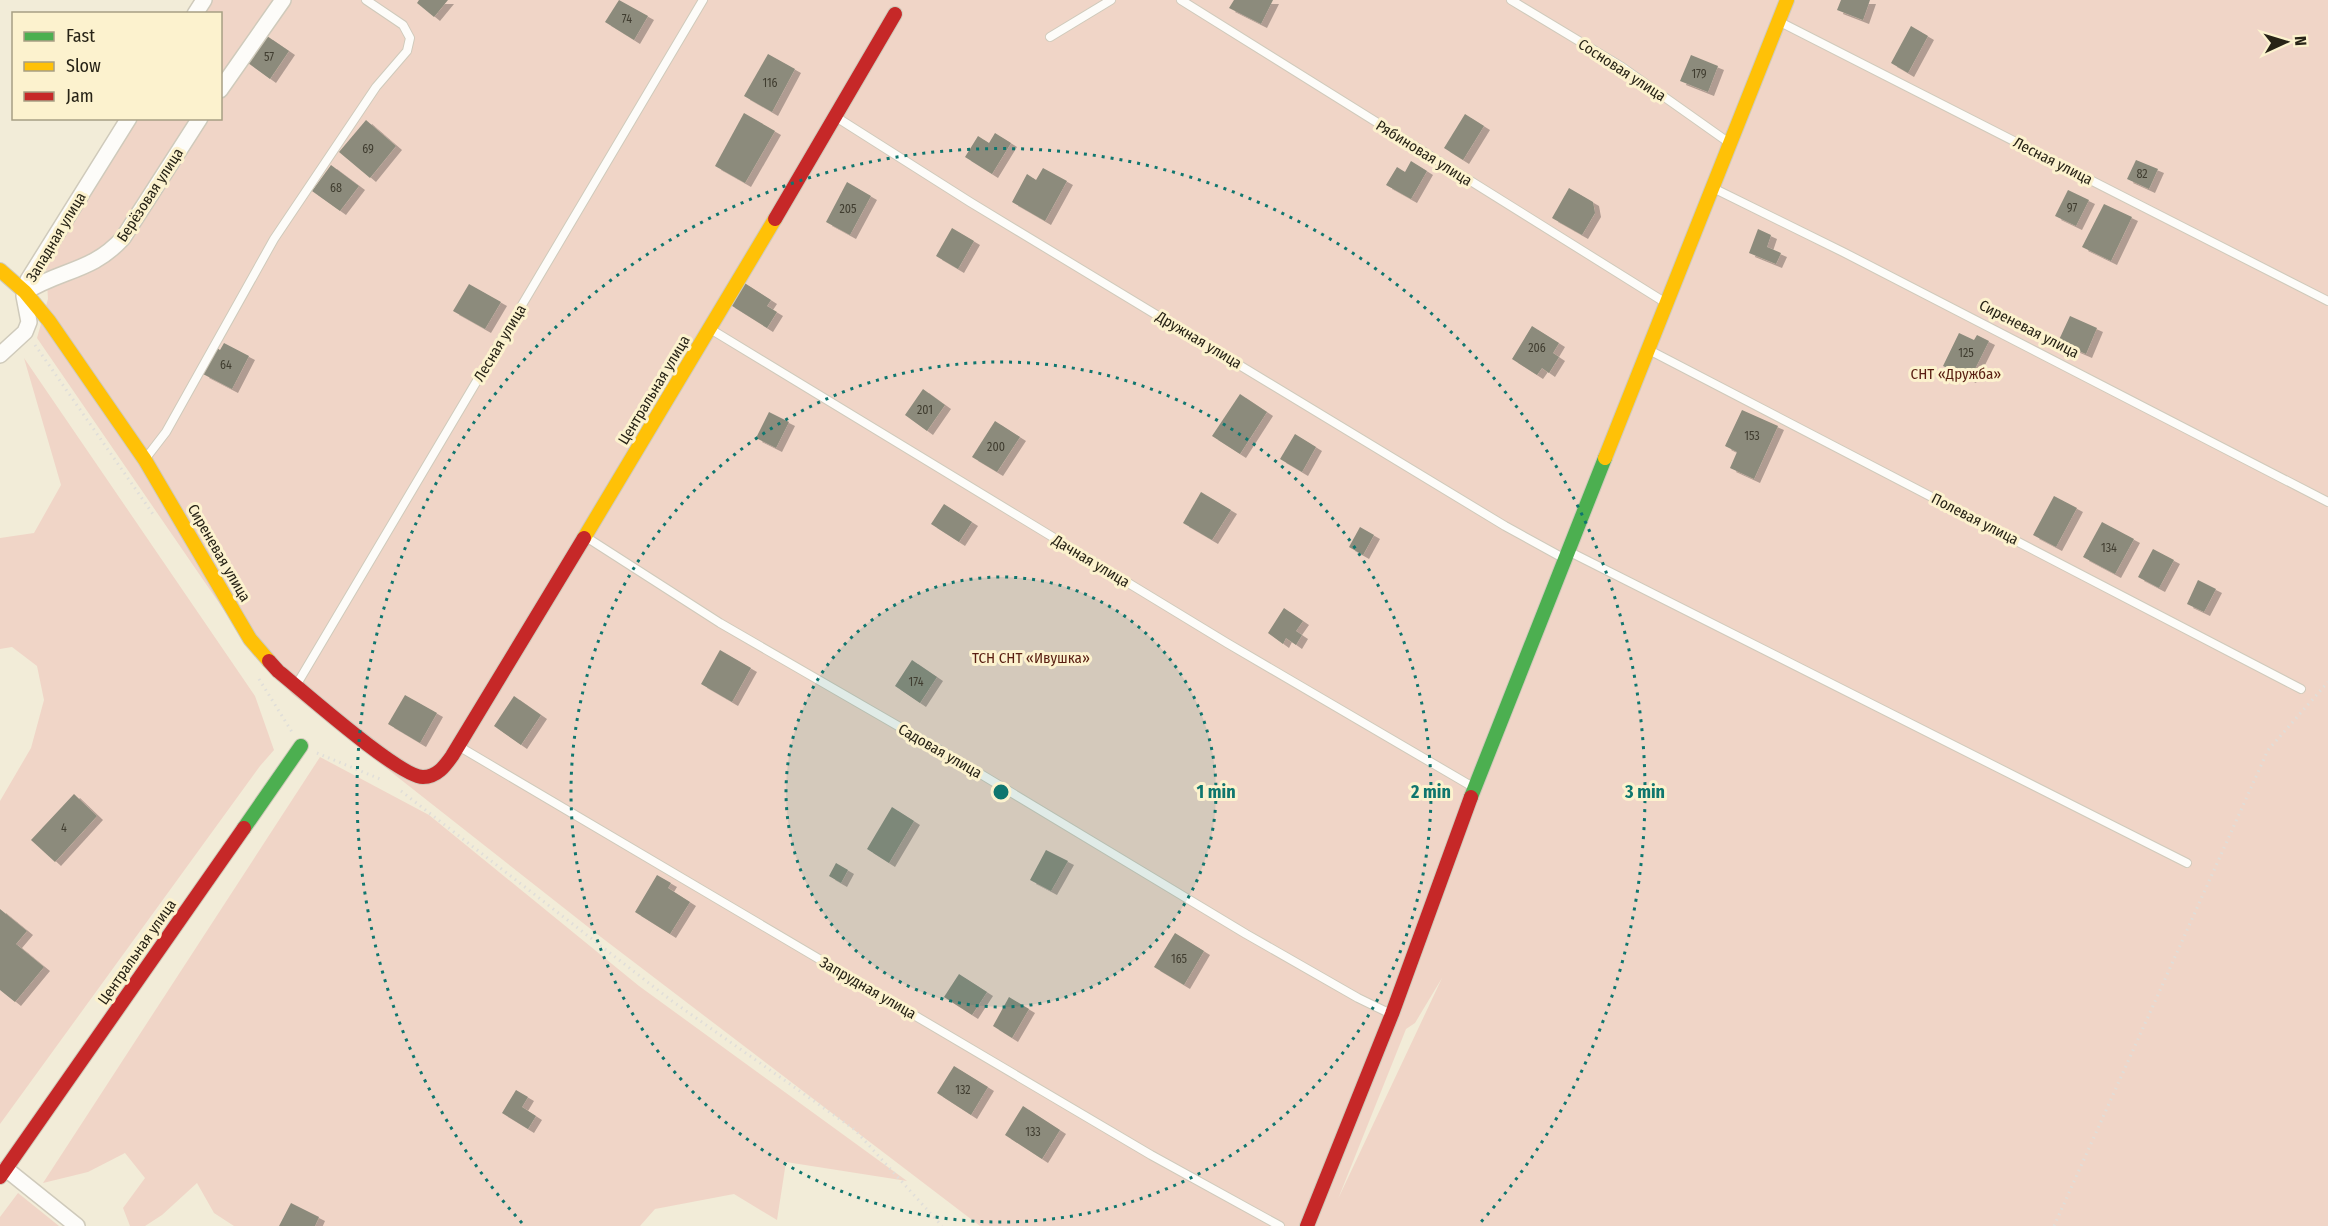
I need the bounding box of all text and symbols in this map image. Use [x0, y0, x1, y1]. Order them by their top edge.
legend [12, 12, 222, 120]
house number: 74 [622, 12, 632, 26]
north arrow [2256, 12, 2316, 72]
text: Fast [66, 25, 95, 47]
street label: Сосновая улица [1575, 35, 1669, 105]
text: N [2291, 36, 2310, 46]
house number: 57 [264, 50, 274, 64]
text: Slow [66, 55, 101, 77]
house number: 179 [1691, 67, 1707, 81]
house number: 116 [762, 76, 778, 90]
text: Jam [66, 85, 94, 107]
street label: Рябиновая улица [1373, 116, 1475, 190]
street label: Лесная улица [2010, 133, 2096, 189]
house number: 69 [362, 142, 374, 156]
street label: Берёзовая улица [113, 145, 187, 245]
house number: 82 [2136, 167, 2148, 181]
house number: 68 [330, 181, 342, 195]
street label: Западная улица [22, 189, 90, 285]
house number: 97 [2067, 201, 2077, 215]
house number: 205 [839, 202, 857, 216]
street label: Сиреневая улица [1976, 296, 2082, 362]
street label: Лесная улица [470, 301, 530, 385]
street label: Дружная улица [1152, 307, 1245, 373]
street label: Центральная улица [614, 332, 694, 448]
house number: 206 [1528, 341, 1546, 355]
house number: 125 [1958, 346, 1974, 360]
house number: 64 [220, 358, 232, 372]
park label: СНТ «Дружба» [1911, 365, 2001, 383]
house number: 201 [917, 403, 933, 417]
house number: 153 [1744, 429, 1760, 443]
house number: 200 [987, 440, 1005, 454]
street label: Полевая улица [1929, 489, 2021, 549]
street label: Сиреневая улица [184, 501, 254, 605]
street label: Дачная улица [1048, 530, 1133, 591]
house number: 134 [2101, 541, 2117, 555]
park label: ТСН СНТ «Ивушка» [972, 649, 1090, 667]
house number: 174 [909, 675, 924, 689]
street label: Садовая улица [895, 720, 985, 782]
text: 1 min [1196, 781, 1236, 803]
text: 2 min [1410, 781, 1451, 803]
text: 3 min [1624, 781, 1665, 803]
centre of rings [991, 782, 1011, 802]
house number: 4 [61, 821, 67, 835]
street label: Центральная улица [94, 896, 180, 1008]
house number: 165 [1171, 952, 1188, 966]
street label: Запрудная улица [817, 953, 919, 1023]
house number: 132 [955, 1083, 971, 1097]
house number: 133 [1025, 1125, 1041, 1139]

